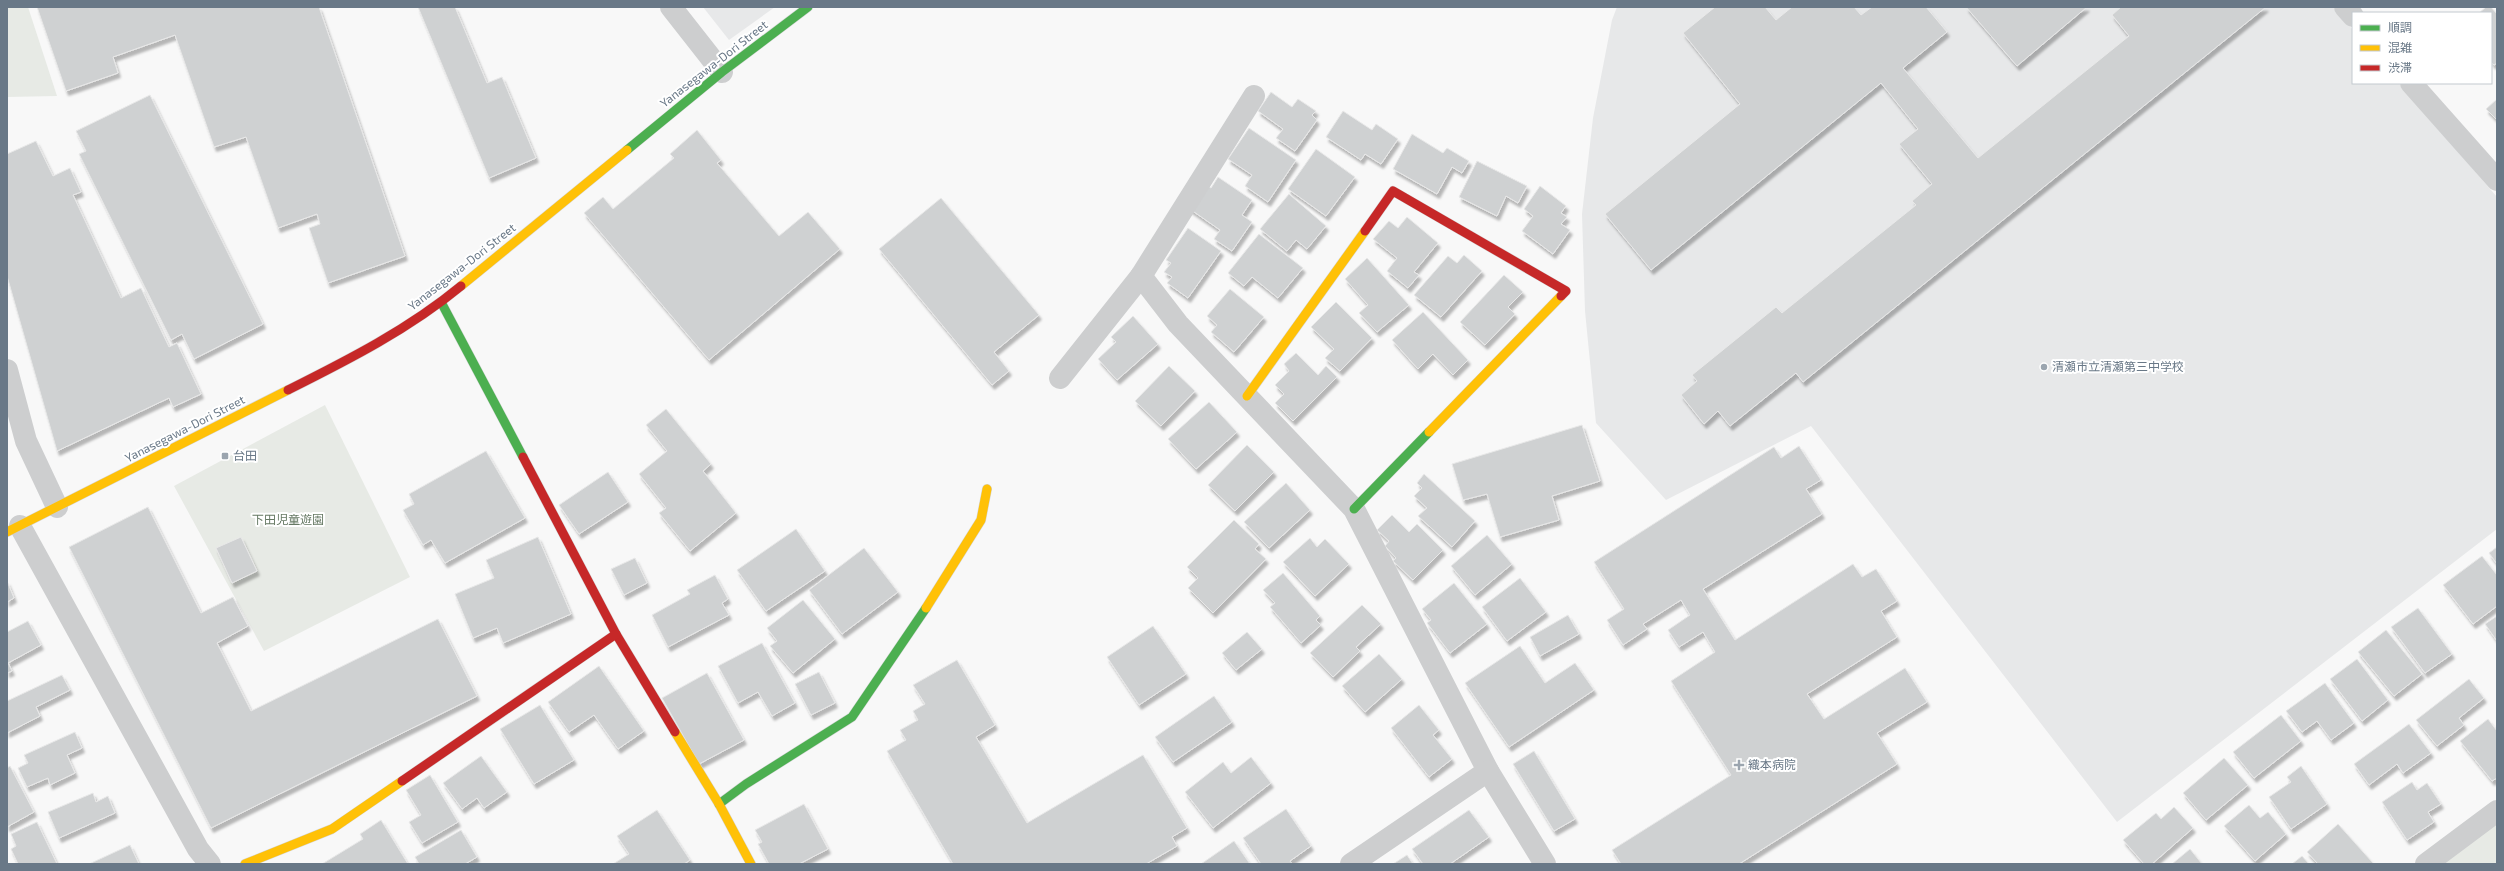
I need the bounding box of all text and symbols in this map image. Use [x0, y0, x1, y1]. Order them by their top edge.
legend [2352, 12, 2492, 84]
street label: Yanasegawa-Dori Street [657, 17, 770, 110]
text: 順調 [2388, 20, 2412, 34]
text: 混雑 [2388, 40, 2412, 54]
text: 渋滞 [2388, 60, 2412, 74]
street label: Yanasegawa-Dori Street [405, 220, 518, 313]
place label: 清瀬市立清瀬第三中学校 [2052, 359, 2184, 373]
marker: 清瀬市立清瀬第三中学校 [2039, 362, 2049, 372]
street label: Yanasegawa-Dori Street [122, 392, 247, 464]
place label: 台田 [233, 448, 257, 462]
marker: 台田 [220, 451, 230, 461]
park label: 下田児童遊園 [252, 512, 324, 526]
place label: 織本病院 [1748, 757, 1796, 771]
marker: 織本病院 [1733, 759, 1745, 771]

